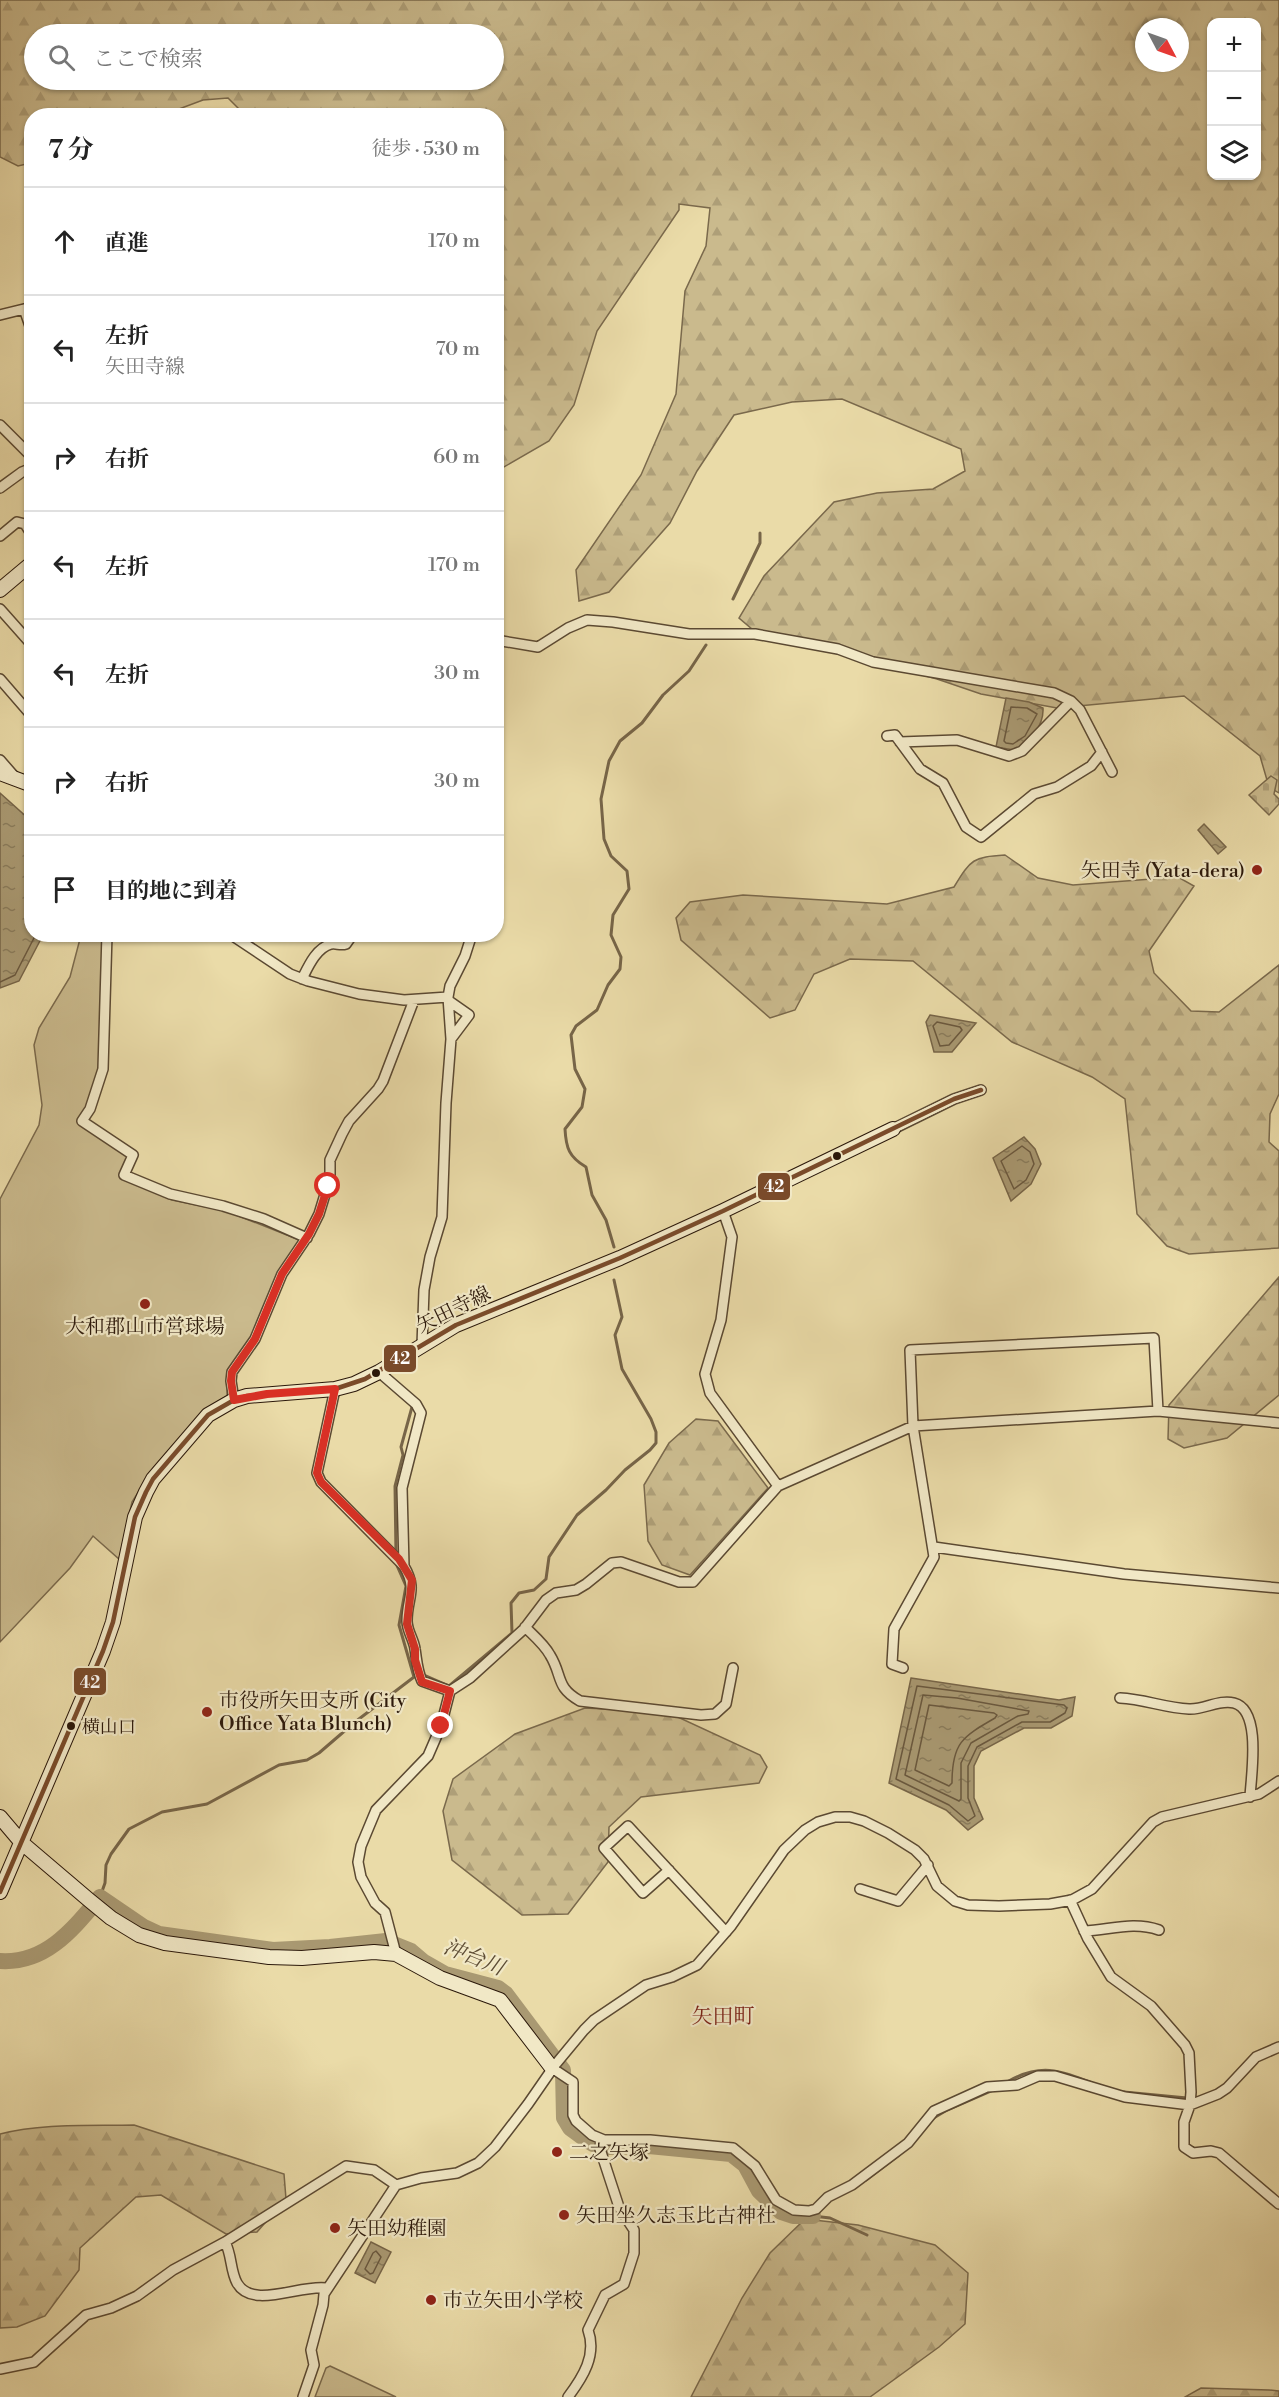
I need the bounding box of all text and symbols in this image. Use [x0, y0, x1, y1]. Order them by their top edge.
north arrow [1135, 18, 1189, 72]
map controls [1207, 18, 1261, 180]
button: + [1207, 18, 1261, 72]
search box [24, 24, 504, 90]
icon: search [45, 41, 78, 74]
text: ここで検索 [93, 46, 203, 73]
button: − [1207, 72, 1261, 126]
button: layers [1207, 126, 1261, 180]
text: 7 分 [48, 134, 94, 166]
text: 徒歩 · 530 m [371, 137, 480, 162]
icon: ahead [48, 225, 81, 258]
text: 170 m [428, 229, 480, 254]
text: 直進 [105, 230, 149, 257]
text: 左折 [105, 323, 149, 350]
icon: left [48, 333, 81, 366]
text: 70 m [436, 337, 480, 362]
text: 矢田寺線 [105, 355, 185, 380]
icon: right [48, 441, 81, 474]
text: 60 m [433, 445, 480, 470]
text: 右折 [105, 446, 149, 473]
icon: left [48, 549, 81, 582]
text: 170 m [428, 553, 480, 578]
text: 左折 [105, 554, 149, 581]
icon: left [48, 657, 81, 690]
text: 30 m [434, 661, 480, 686]
text: 左折 [105, 662, 149, 689]
icon: right [48, 765, 81, 798]
text: 30 m [434, 769, 480, 794]
text: 右折 [105, 770, 149, 797]
place label: 矢田寺 (Yata-dera) [1081, 859, 1245, 884]
marker: 矢田寺 (Yata-dera) [1250, 863, 1264, 877]
icon: arrive [48, 873, 81, 906]
text: 目的地に到着 [105, 878, 237, 905]
unlabelled marker [831, 1150, 843, 1162]
route start [314, 1172, 340, 1198]
line badge: 42 [757, 1172, 791, 1201]
text: 42 [764, 1177, 784, 1197]
street label: 矢田寺線 [412, 1282, 495, 1339]
marker: 大和郡山市営球場 [138, 1297, 152, 1311]
place label: 大和郡山市営球場 [65, 1315, 225, 1340]
line badge: 42 [383, 1344, 417, 1373]
text: 42 [390, 1349, 410, 1369]
unlabelled marker [370, 1367, 382, 1379]
line badge: 42 [73, 1667, 107, 1696]
text: 42 [80, 1673, 100, 1693]
place label: 市役所矢田支所 (City Office Yata Blunch) [219, 1689, 406, 1737]
marker: 市役所矢田支所 (City Office Yata Blunch) [200, 1705, 214, 1719]
route end [427, 1712, 453, 1738]
place label: 横山口 [82, 1716, 136, 1739]
marker: 横山口 [65, 1720, 77, 1732]
water label: 沖台川 [440, 1934, 510, 1983]
district label: 矢田町 [692, 2004, 755, 2030]
place label: 二之矢塚 [569, 2141, 649, 2166]
marker: 二之矢塚 [550, 2145, 564, 2159]
place label: 矢田坐久志玉比古神社 [576, 2204, 776, 2229]
marker: 矢田坐久志玉比古神社 [557, 2208, 571, 2222]
place label: 矢田幼稚園 [347, 2217, 447, 2242]
marker: 矢田幼稚園 [328, 2221, 342, 2235]
place label: 市立矢田小学校 [443, 2289, 583, 2314]
marker: 市立矢田小学校 [424, 2293, 438, 2307]

